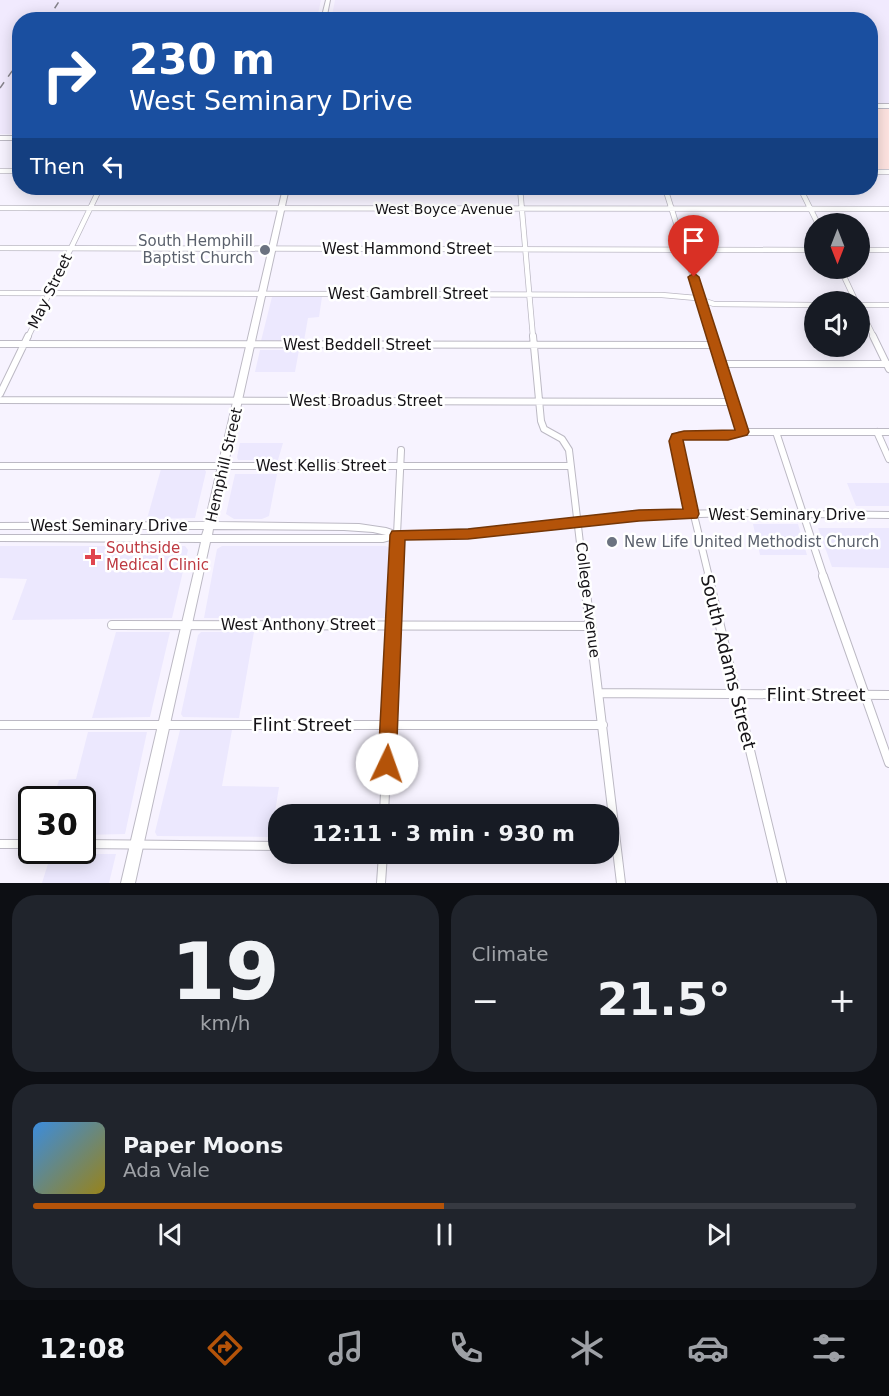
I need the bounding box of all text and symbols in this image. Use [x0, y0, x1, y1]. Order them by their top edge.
text: 230 m [129, 35, 275, 84]
icon: right [30, 36, 108, 114]
text: West Seminary Drive [129, 85, 413, 116]
icon: left [97, 150, 130, 183]
text: Then [30, 154, 85, 179]
street label: West Boyce Avenue [375, 201, 513, 217]
north arrow [804, 213, 870, 279]
map controls [804, 213, 870, 357]
pin [668, 215, 719, 277]
icon: arrive [677, 224, 710, 257]
place label: South Hemphill Baptist Church [138, 232, 253, 267]
street label: West Hammond Street [322, 240, 492, 258]
marker: South Hemphill Baptist Church [258, 243, 272, 257]
street label: May Street [24, 250, 76, 332]
street label: West Gambrell Street [328, 285, 488, 303]
button: sound [804, 291, 870, 357]
street label: West Beddell Street [283, 336, 431, 354]
street label: West Broadus Street [289, 392, 443, 410]
street label: Hemphill Street [202, 406, 246, 524]
street label: West Kellis Street [256, 457, 386, 475]
street label: West Seminary Drive [708, 506, 866, 524]
street label: West Seminary Drive [30, 517, 188, 535]
place label: New Life United Methodist Church [624, 533, 879, 551]
marker: New Life United Methodist Church [605, 535, 619, 549]
place label: Southside Medical Clinic [106, 539, 209, 574]
street label: College Avenue [572, 541, 604, 659]
marker: Southside Medical Clinic [84, 548, 102, 566]
street label: South Adams Street [697, 572, 760, 752]
street label: West Anthony Street [221, 616, 375, 634]
street label: Flint Street [766, 684, 866, 705]
street label: Flint Street [252, 714, 352, 735]
position arrow [355, 732, 419, 796]
speed limit sign: 30 [18, 786, 96, 864]
text: 12:11 · 3 min · 930 m [312, 821, 575, 846]
text: 19 [171, 927, 280, 1017]
text: Climate [472, 942, 548, 966]
text: 21.5° [597, 973, 731, 1026]
text: − [472, 981, 499, 1020]
text: + [828, 981, 856, 1020]
text: km/h [200, 1011, 250, 1035]
text: Paper Moons [123, 1133, 283, 1158]
text: Ada Vale [123, 1158, 210, 1182]
icon: previous [154, 1218, 187, 1251]
icon: pause [428, 1218, 461, 1251]
icon: next [702, 1218, 735, 1251]
icon: directions [204, 1327, 246, 1369]
icon: music [325, 1327, 367, 1369]
icon: phone [445, 1327, 487, 1369]
icon: climate [566, 1327, 608, 1369]
icon: car [687, 1327, 729, 1369]
icon: filters [808, 1327, 850, 1369]
text: 12:08 [39, 1333, 125, 1364]

